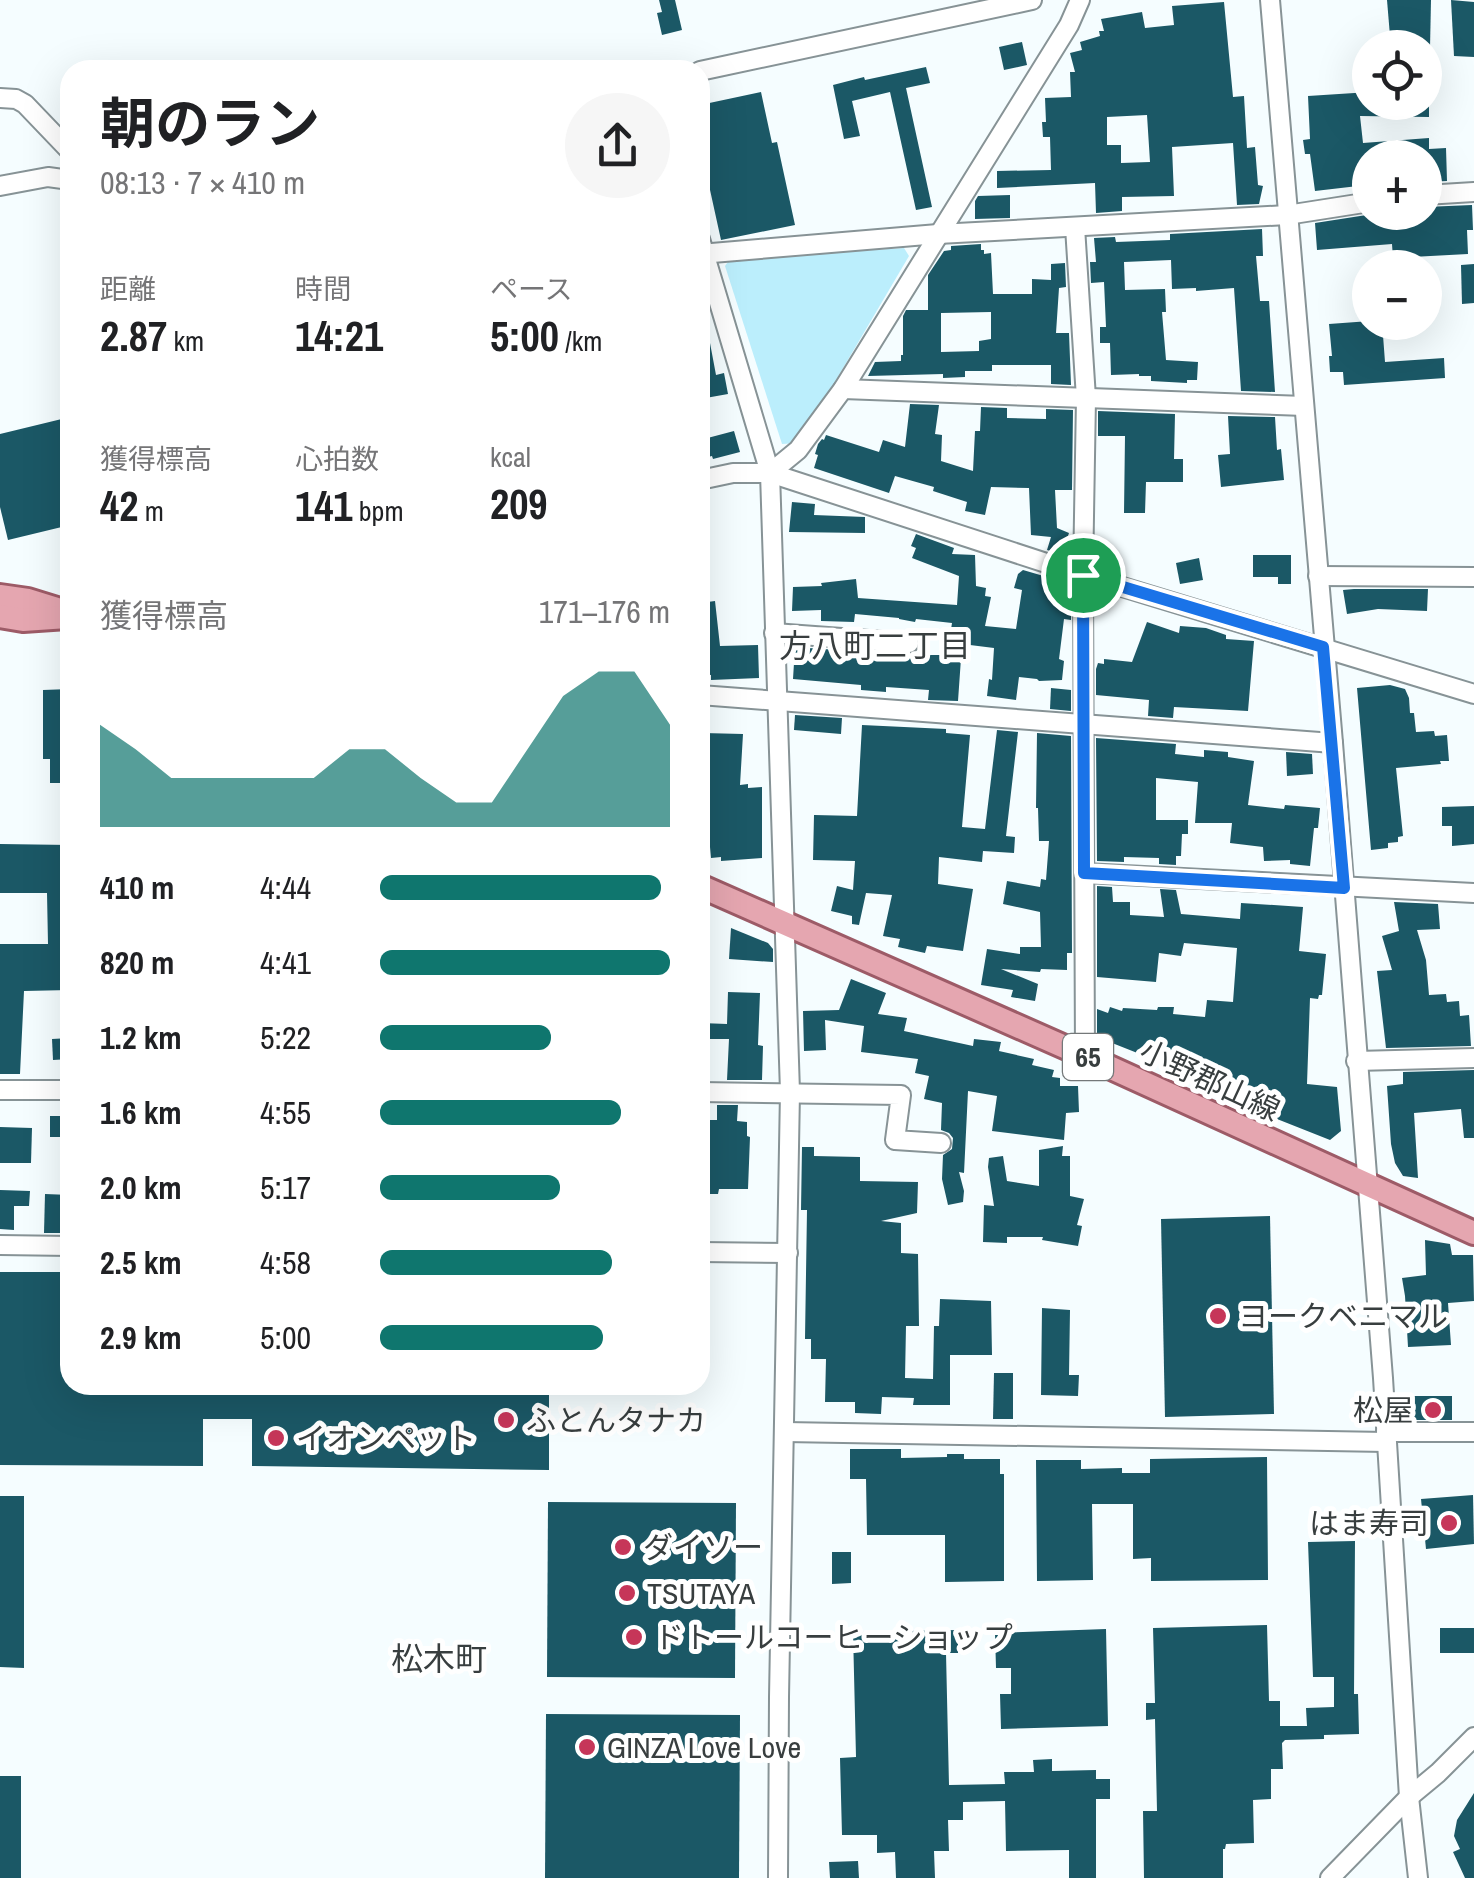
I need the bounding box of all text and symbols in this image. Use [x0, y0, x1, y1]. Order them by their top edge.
map controls [1352, 30, 1442, 340]
button: locate [1352, 30, 1442, 120]
text: 朝のラン [100, 86, 320, 160]
button: share [565, 93, 670, 198]
button: + [1352, 140, 1442, 230]
text: 08:13 · 7 × 410 m [100, 161, 305, 204]
button: − [1352, 250, 1442, 340]
text: 距離 [100, 270, 156, 308]
text: 時間 [295, 270, 351, 308]
text: ペース [490, 270, 573, 308]
text: 2.87 [100, 308, 167, 364]
text: 14:21 [295, 308, 383, 364]
text: 5:00 [490, 308, 559, 364]
text: km [167, 322, 204, 360]
text: /km [559, 322, 602, 360]
text: kcal [490, 438, 531, 476]
text: 獲得標高 [100, 440, 212, 478]
text: 心拍数 [295, 440, 379, 478]
text: 209 [490, 476, 547, 532]
text: 42 [100, 478, 138, 534]
text: 141 [295, 478, 352, 534]
text: m [138, 492, 164, 530]
text: bpm [352, 492, 404, 530]
pin [1041, 533, 1126, 618]
icon: arrive [1056, 548, 1111, 603]
text: 171–176 m [539, 590, 670, 633]
text: 獲得標高 [100, 594, 228, 637]
district label: 方八町二丁目 [779, 624, 971, 667]
text: 410 m [100, 866, 174, 909]
text: 4:44 [260, 866, 311, 909]
text: 820 m [100, 941, 174, 984]
text: 4:41 [260, 941, 311, 984]
text: 1.2 km [100, 1016, 182, 1059]
text: 5:22 [260, 1016, 311, 1059]
street label: 小野郡山線 [1134, 1030, 1286, 1130]
road number: 65 [1063, 1034, 1113, 1080]
text: 1.6 km [100, 1091, 182, 1134]
text: 4:55 [260, 1091, 311, 1134]
text: 2.0 km [100, 1166, 182, 1209]
text: 5:17 [260, 1166, 311, 1209]
text: 2.5 km [100, 1241, 182, 1284]
text: 4:58 [260, 1241, 311, 1284]
place label: ヨークベニマル [1238, 1296, 1448, 1336]
marker: ヨークベニマル [1207, 1305, 1229, 1327]
text: 2.9 km [100, 1316, 182, 1359]
text: 5:00 [260, 1316, 311, 1359]
place label: 松屋 [1353, 1390, 1413, 1430]
marker: 松屋 [1422, 1399, 1444, 1421]
place label: ふとんタナカ [526, 1400, 706, 1440]
marker: ふとんタナカ [495, 1409, 517, 1431]
place label: イオンペット [296, 1418, 476, 1458]
marker: イオンペット [265, 1427, 287, 1449]
place label: はま寿司 [1309, 1503, 1429, 1543]
marker: はま寿司 [1438, 1512, 1460, 1534]
place label: ダイソー [643, 1527, 763, 1567]
marker: ダイソー [612, 1536, 634, 1558]
place label: TSUTAYA [647, 1573, 756, 1613]
marker: TSUTAYA [616, 1582, 638, 1604]
place label: ドトールコーヒーショップ [654, 1617, 1013, 1657]
marker: ドトールコーヒーショップ [623, 1626, 645, 1648]
district label: 松木町 [391, 1637, 487, 1680]
place label: GINZA Love Love [607, 1727, 801, 1767]
marker: GINZA Love Love [576, 1736, 598, 1758]

